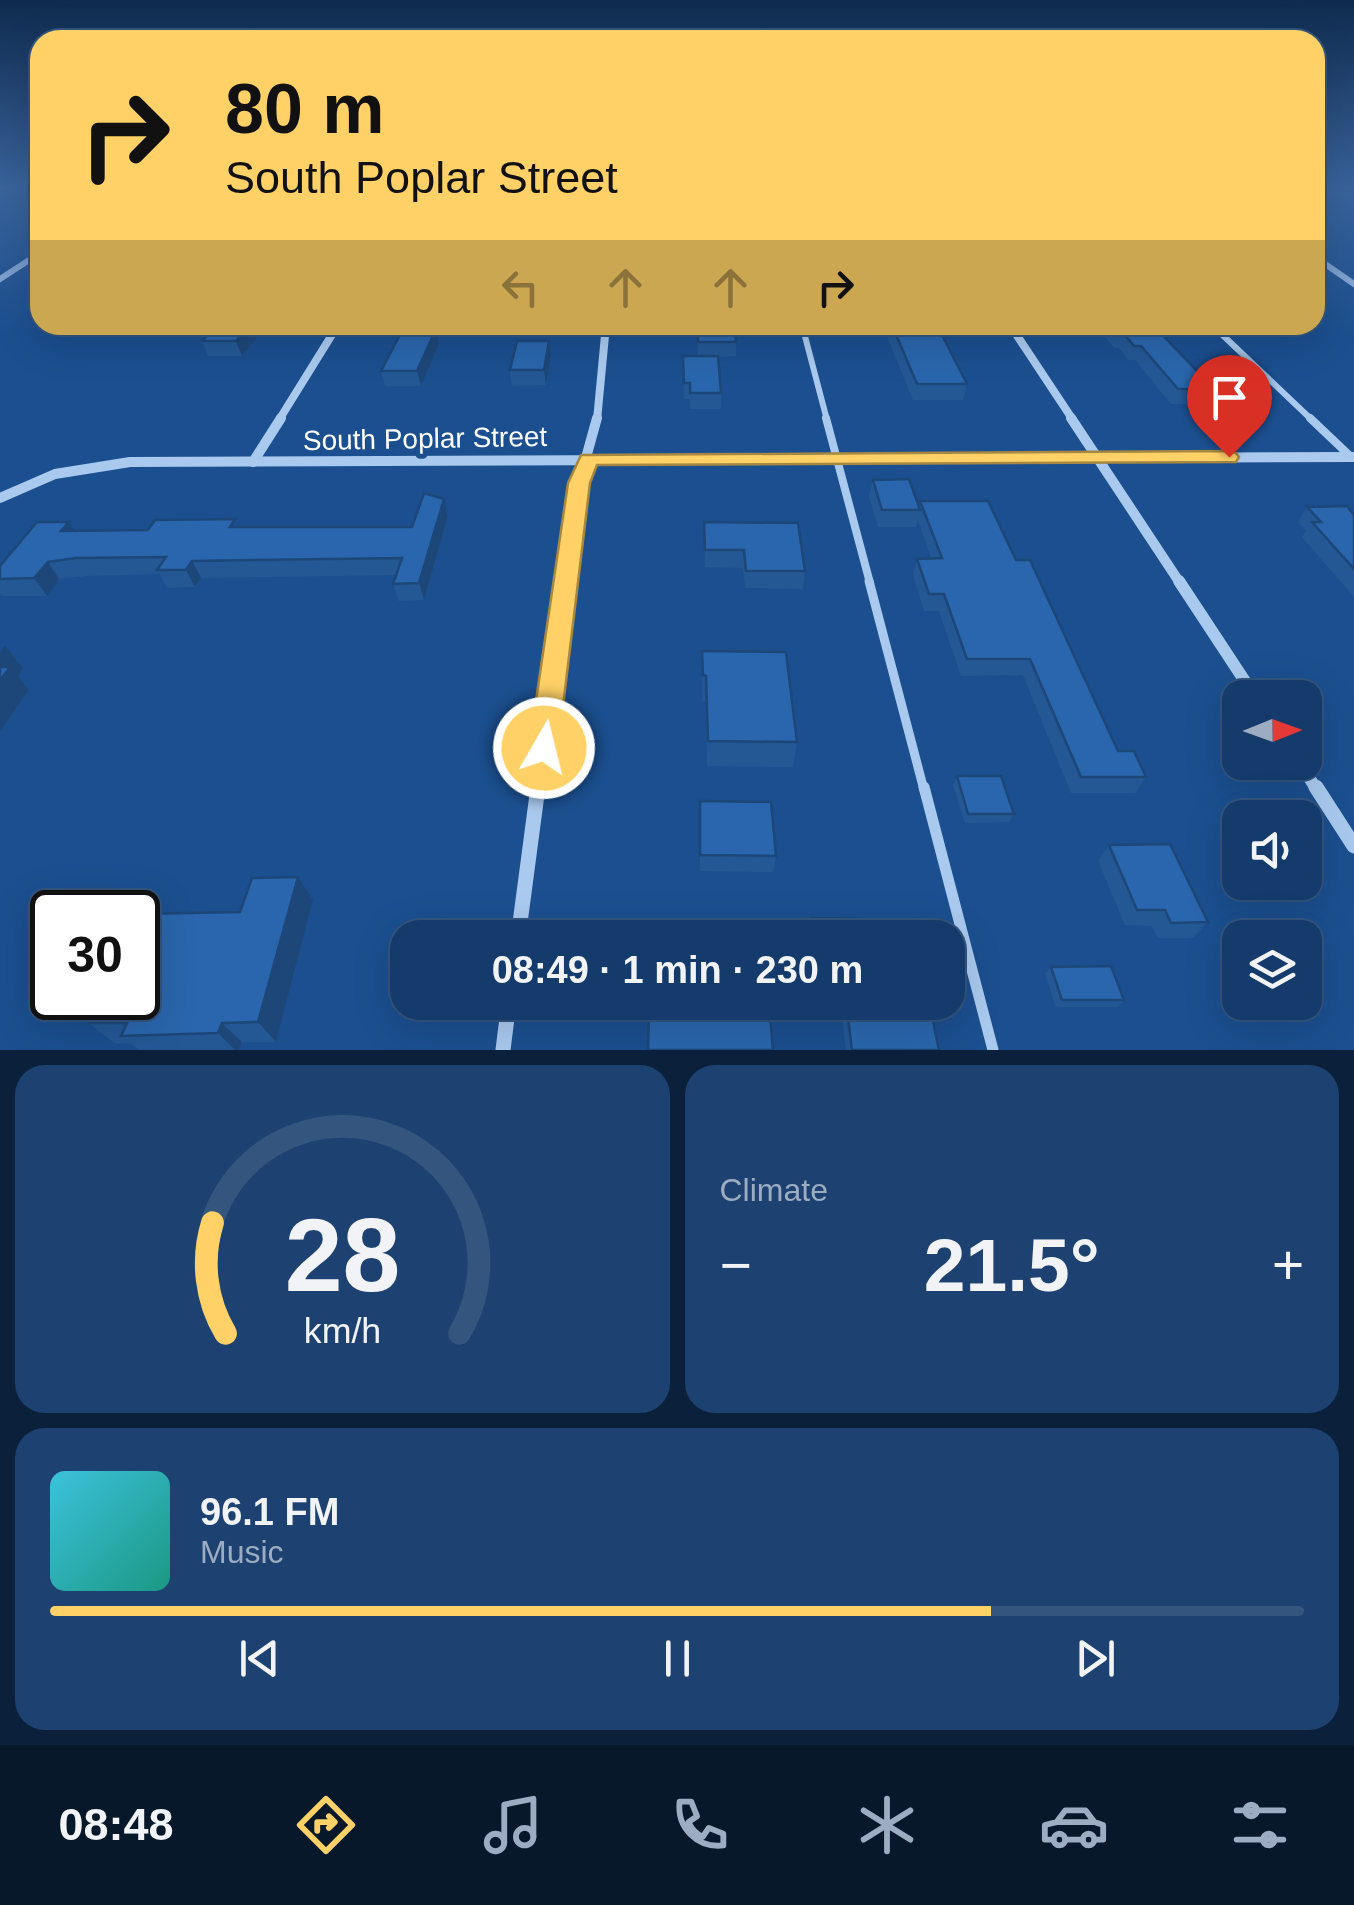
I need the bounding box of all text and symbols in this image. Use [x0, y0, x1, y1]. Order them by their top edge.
icon: right [60, 70, 190, 200]
text: 80 m [225, 70, 385, 148]
text: South Poplar Street [225, 152, 618, 203]
icon: left [493, 260, 548, 315]
icon: ahead [598, 260, 653, 315]
icon: ahead [703, 260, 758, 315]
icon: right [808, 260, 863, 315]
pin [1187, 355, 1272, 458]
icon: arrive [1202, 370, 1257, 425]
street label: South Poplar Street [303, 421, 548, 456]
north arrow [1222, 680, 1322, 780]
map controls [1222, 680, 1322, 1020]
position arrow [492, 696, 596, 800]
button: sound [1222, 800, 1322, 900]
speed limit sign: 30 [30, 890, 160, 1020]
button: layers [1222, 920, 1322, 1020]
text: 08:49 · 1 min · 230 m [492, 949, 863, 991]
text: Climate [720, 1172, 828, 1208]
text: 28 [284, 1197, 400, 1313]
text: 21.5° [924, 1223, 1100, 1307]
text: − [720, 1234, 752, 1296]
text: + [1272, 1234, 1304, 1296]
text: km/h [304, 1311, 381, 1351]
text: 96.1 FM [200, 1491, 339, 1533]
text: Music [200, 1534, 284, 1570]
icon: previous [232, 1631, 287, 1686]
icon: pause [650, 1631, 705, 1686]
icon: next [1068, 1631, 1123, 1686]
icon: directions [291, 1790, 361, 1860]
icon: music [478, 1790, 548, 1860]
icon: phone [665, 1790, 735, 1860]
icon: climate [852, 1790, 922, 1860]
icon: car [1039, 1790, 1109, 1860]
icon: filters [1225, 1790, 1295, 1860]
text: 08:48 [58, 1799, 174, 1850]

